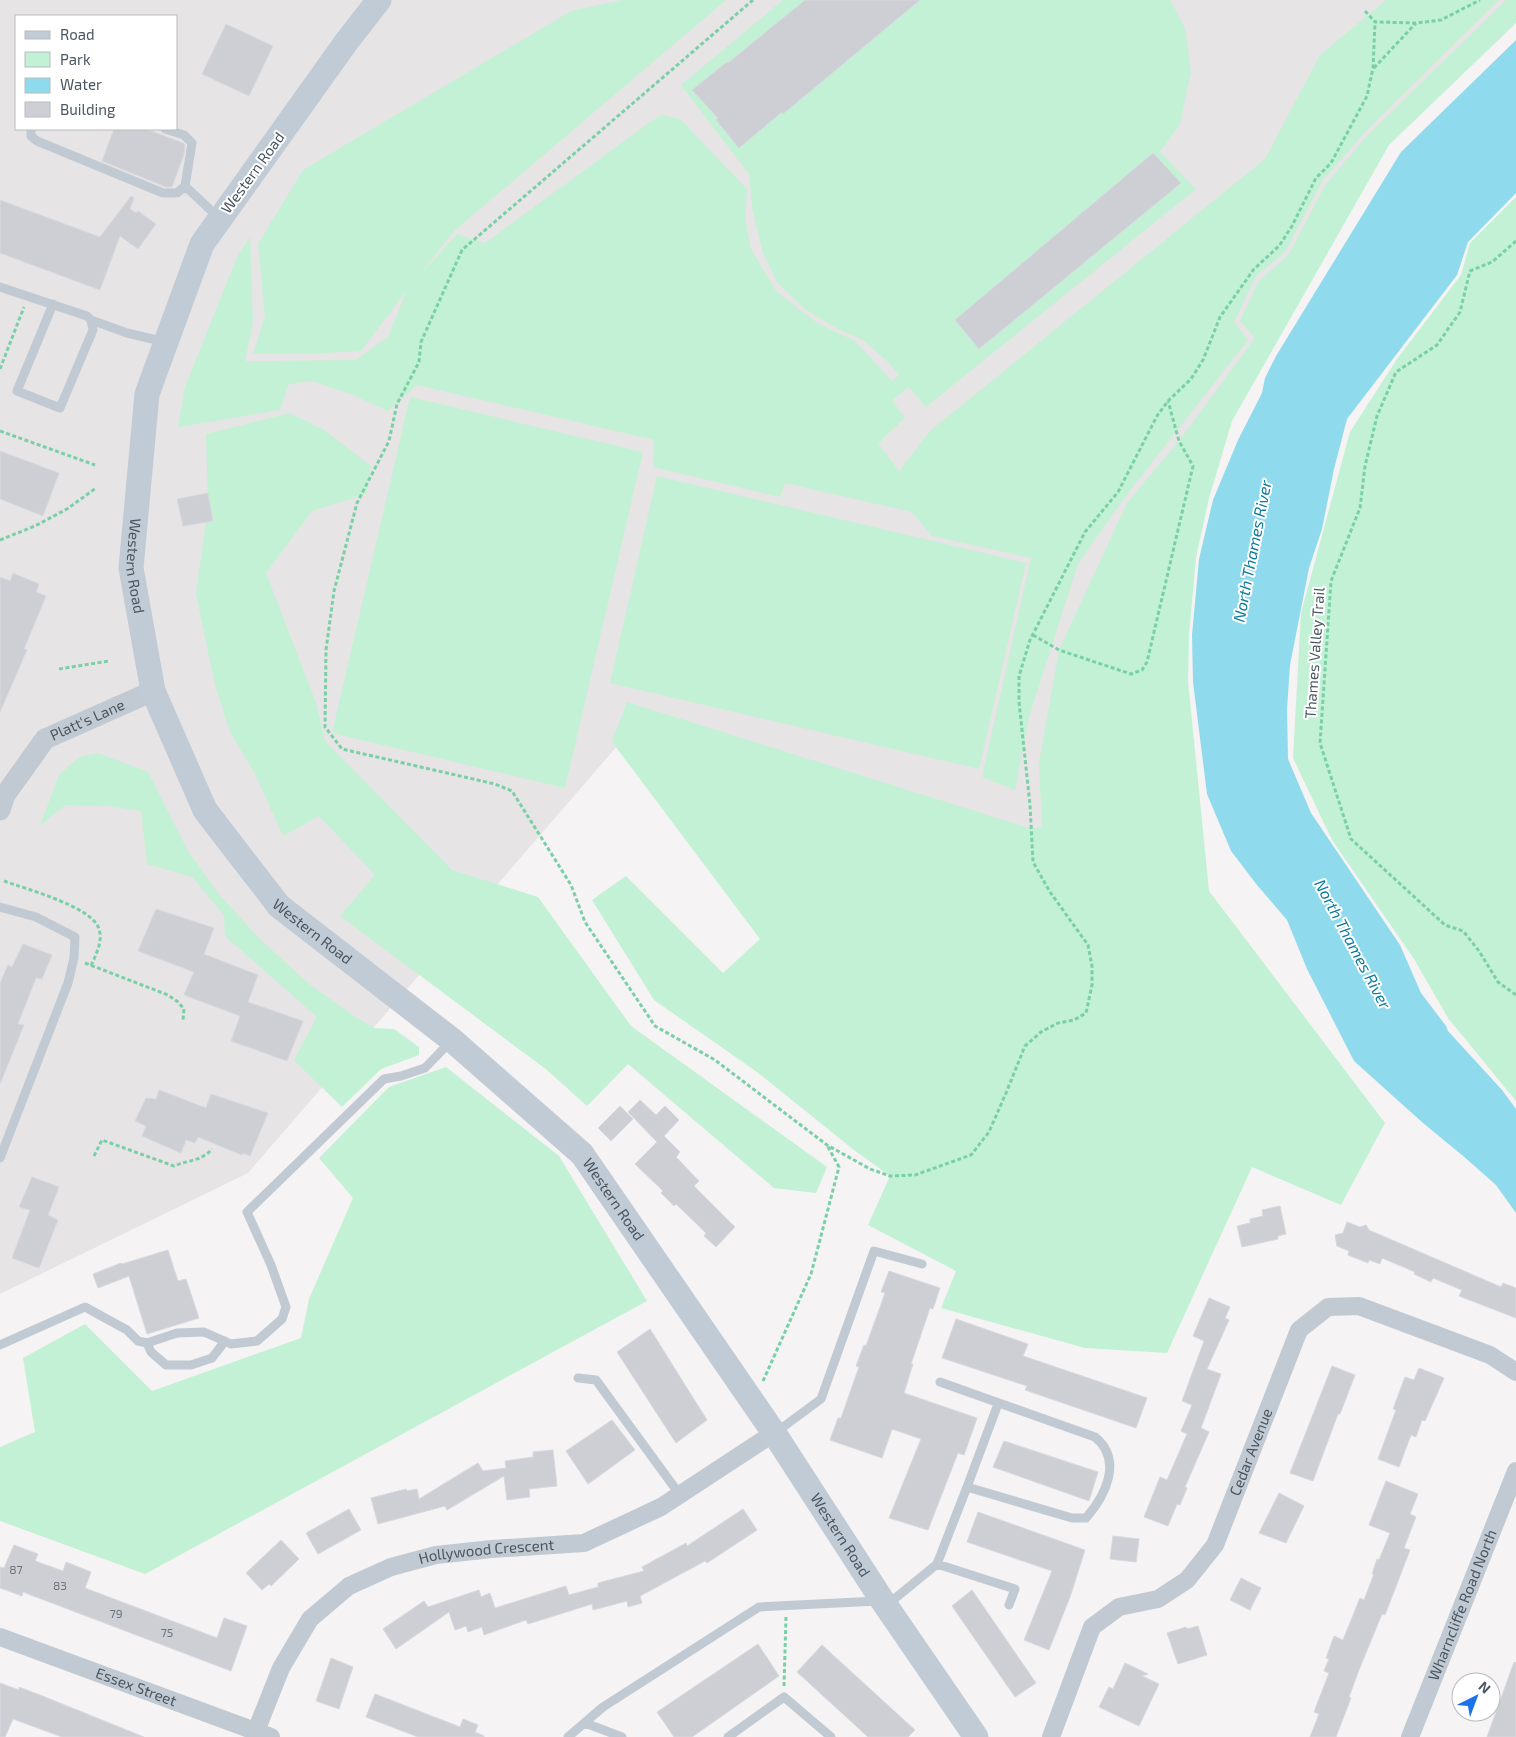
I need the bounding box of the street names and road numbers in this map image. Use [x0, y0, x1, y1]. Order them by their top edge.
street label: Western Road [217, 128, 288, 217]
street label: Western Road [123, 517, 149, 615]
street label: Thames Valley Trail [1300, 586, 1328, 719]
street label: Platt's Lane [47, 695, 127, 744]
street label: Western Road [269, 894, 356, 967]
street label: Western Road [579, 1154, 649, 1244]
street label: Cedar Avenue [1225, 1405, 1276, 1498]
street label: Western Road [807, 1489, 875, 1580]
street label: Wharncliffe Road North [1423, 1527, 1500, 1683]
street label: Hollywood Crescent [416, 1535, 555, 1567]
street label: Essex Street [94, 1663, 179, 1709]

